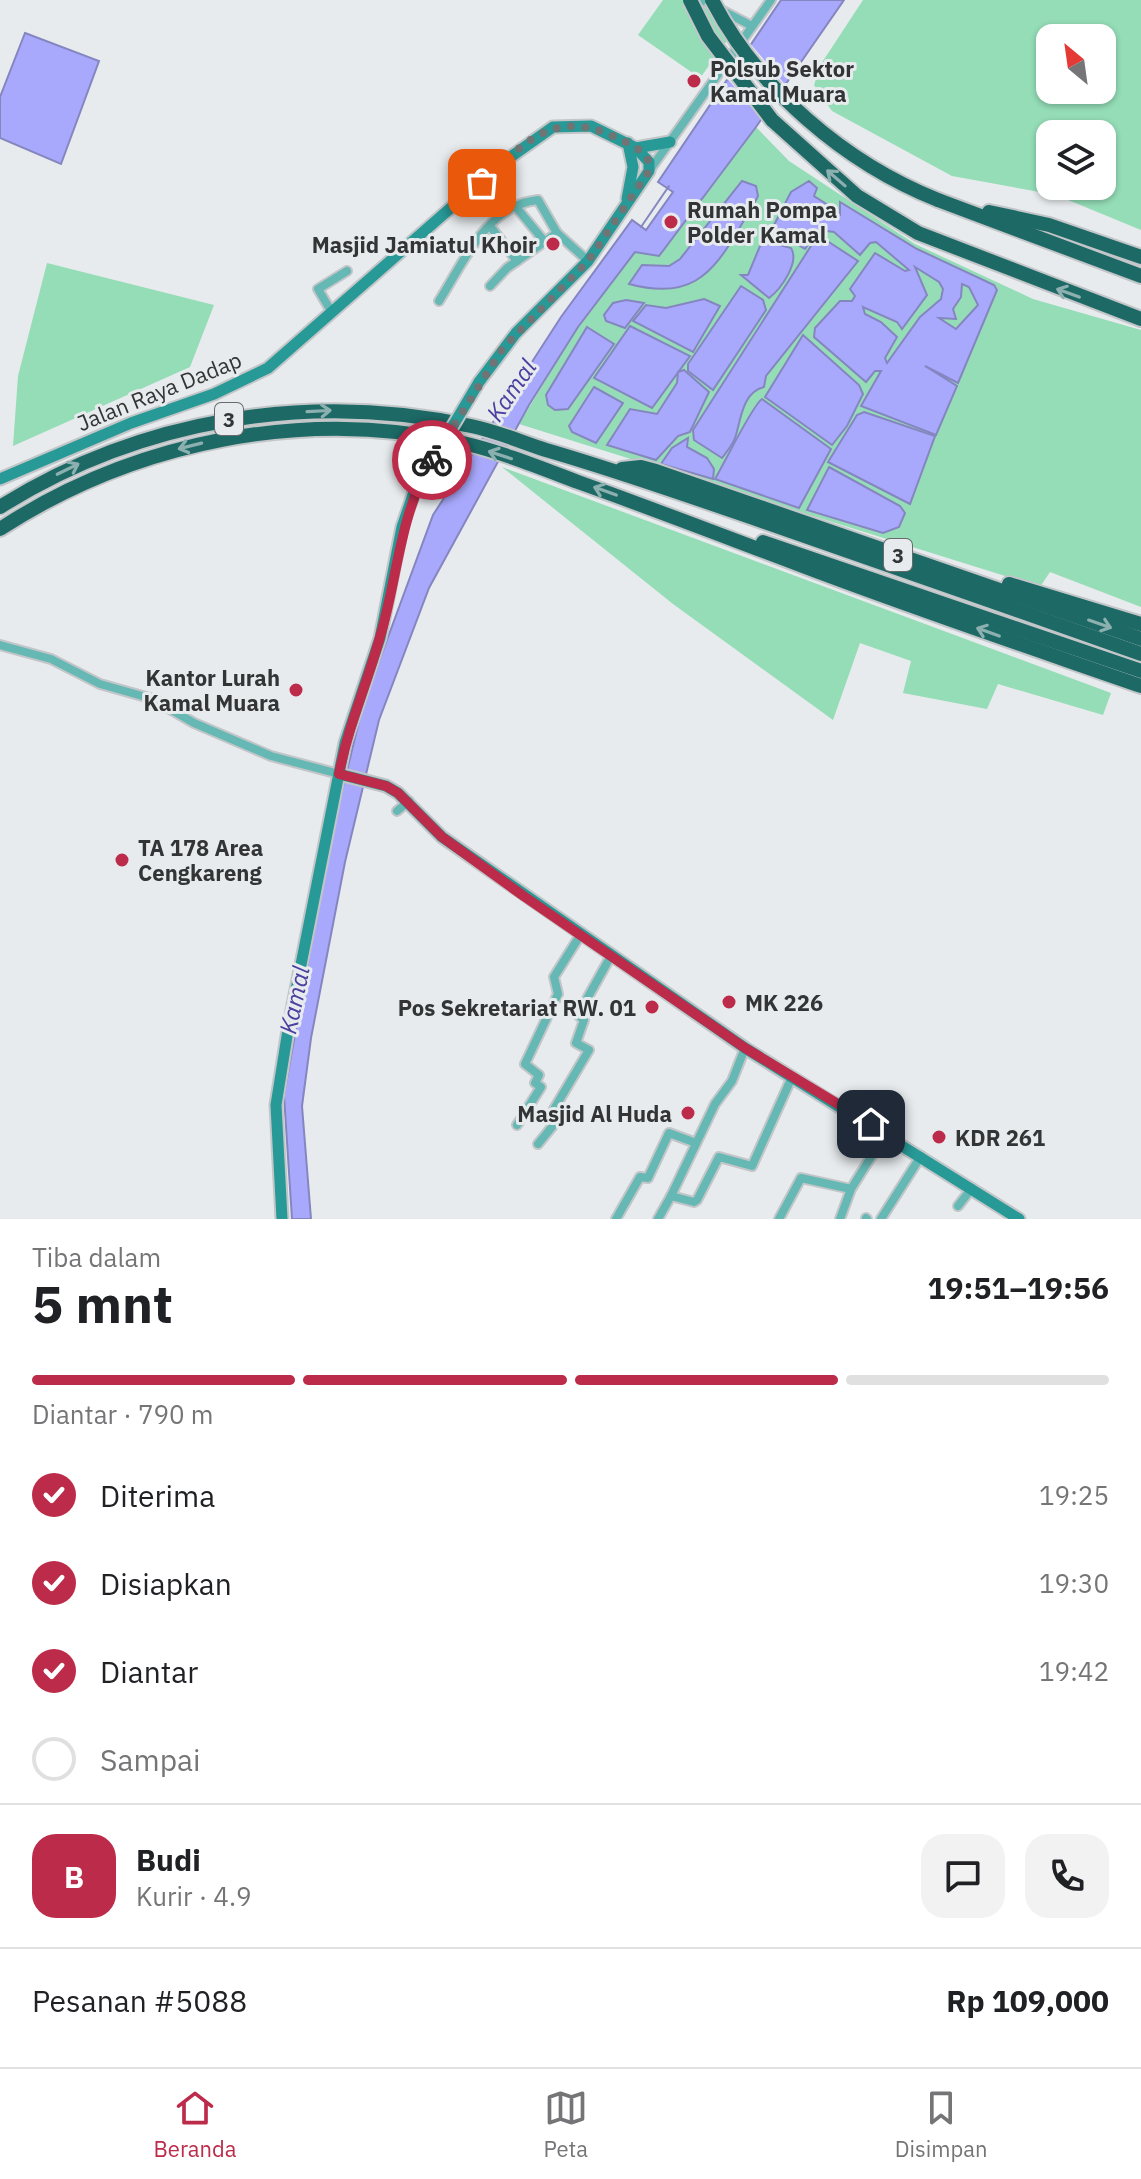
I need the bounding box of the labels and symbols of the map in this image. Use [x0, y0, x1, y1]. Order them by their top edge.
north arrow [1036, 24, 1116, 104]
place label: Polsub Sektor Kamal Muara [710, 54, 854, 108]
marker: Polsub Sektor Kamal Muara [685, 72, 703, 90]
pin [448, 149, 516, 217]
one-way arrow [827, 169, 847, 187]
place label: Rumah Pompa Polder Kamal [687, 195, 837, 249]
marker: Rumah Pompa Polder Kamal [662, 213, 680, 231]
place label: Masjid Jamiatul Khoir [312, 230, 537, 259]
marker: Masjid Jamiatul Khoir [544, 235, 562, 253]
one-way arrow [1055, 284, 1080, 299]
street label: Jalan Raya Dadap [72, 345, 246, 437]
water label: Kamal [479, 352, 544, 427]
road number: 3 [215, 403, 243, 435]
one-way arrow [305, 403, 332, 418]
courier [392, 420, 472, 500]
one-way arrow [178, 440, 204, 455]
one-way arrow [488, 446, 513, 461]
one-way arrow [56, 461, 80, 476]
one-way arrow [592, 483, 617, 498]
road number: 3 [884, 539, 912, 571]
one-way arrow [1087, 618, 1112, 633]
one-way arrow [976, 624, 1001, 639]
place label: Kantor Lurah Kamal Muara [144, 663, 280, 717]
marker: Kantor Lurah Kamal Muara [287, 681, 305, 699]
place label: TA 178 Area Cengkareng [138, 833, 263, 887]
marker: TA 178 Area Cengkareng [113, 851, 131, 869]
water label: Kamal [271, 963, 317, 1037]
place label: MK 226 [745, 988, 823, 1017]
place label: Pos Sekretariat RW. 01 [398, 993, 636, 1022]
marker: MK 226 [720, 993, 738, 1011]
marker: Pos Sekretariat RW. 01 [643, 998, 661, 1016]
pin [837, 1090, 905, 1158]
place label: Masjid Al Huda [517, 1099, 672, 1128]
marker: Masjid Al Huda [679, 1104, 697, 1122]
place label: KDR 261 [955, 1123, 1045, 1152]
marker: KDR 261 [930, 1128, 948, 1146]

